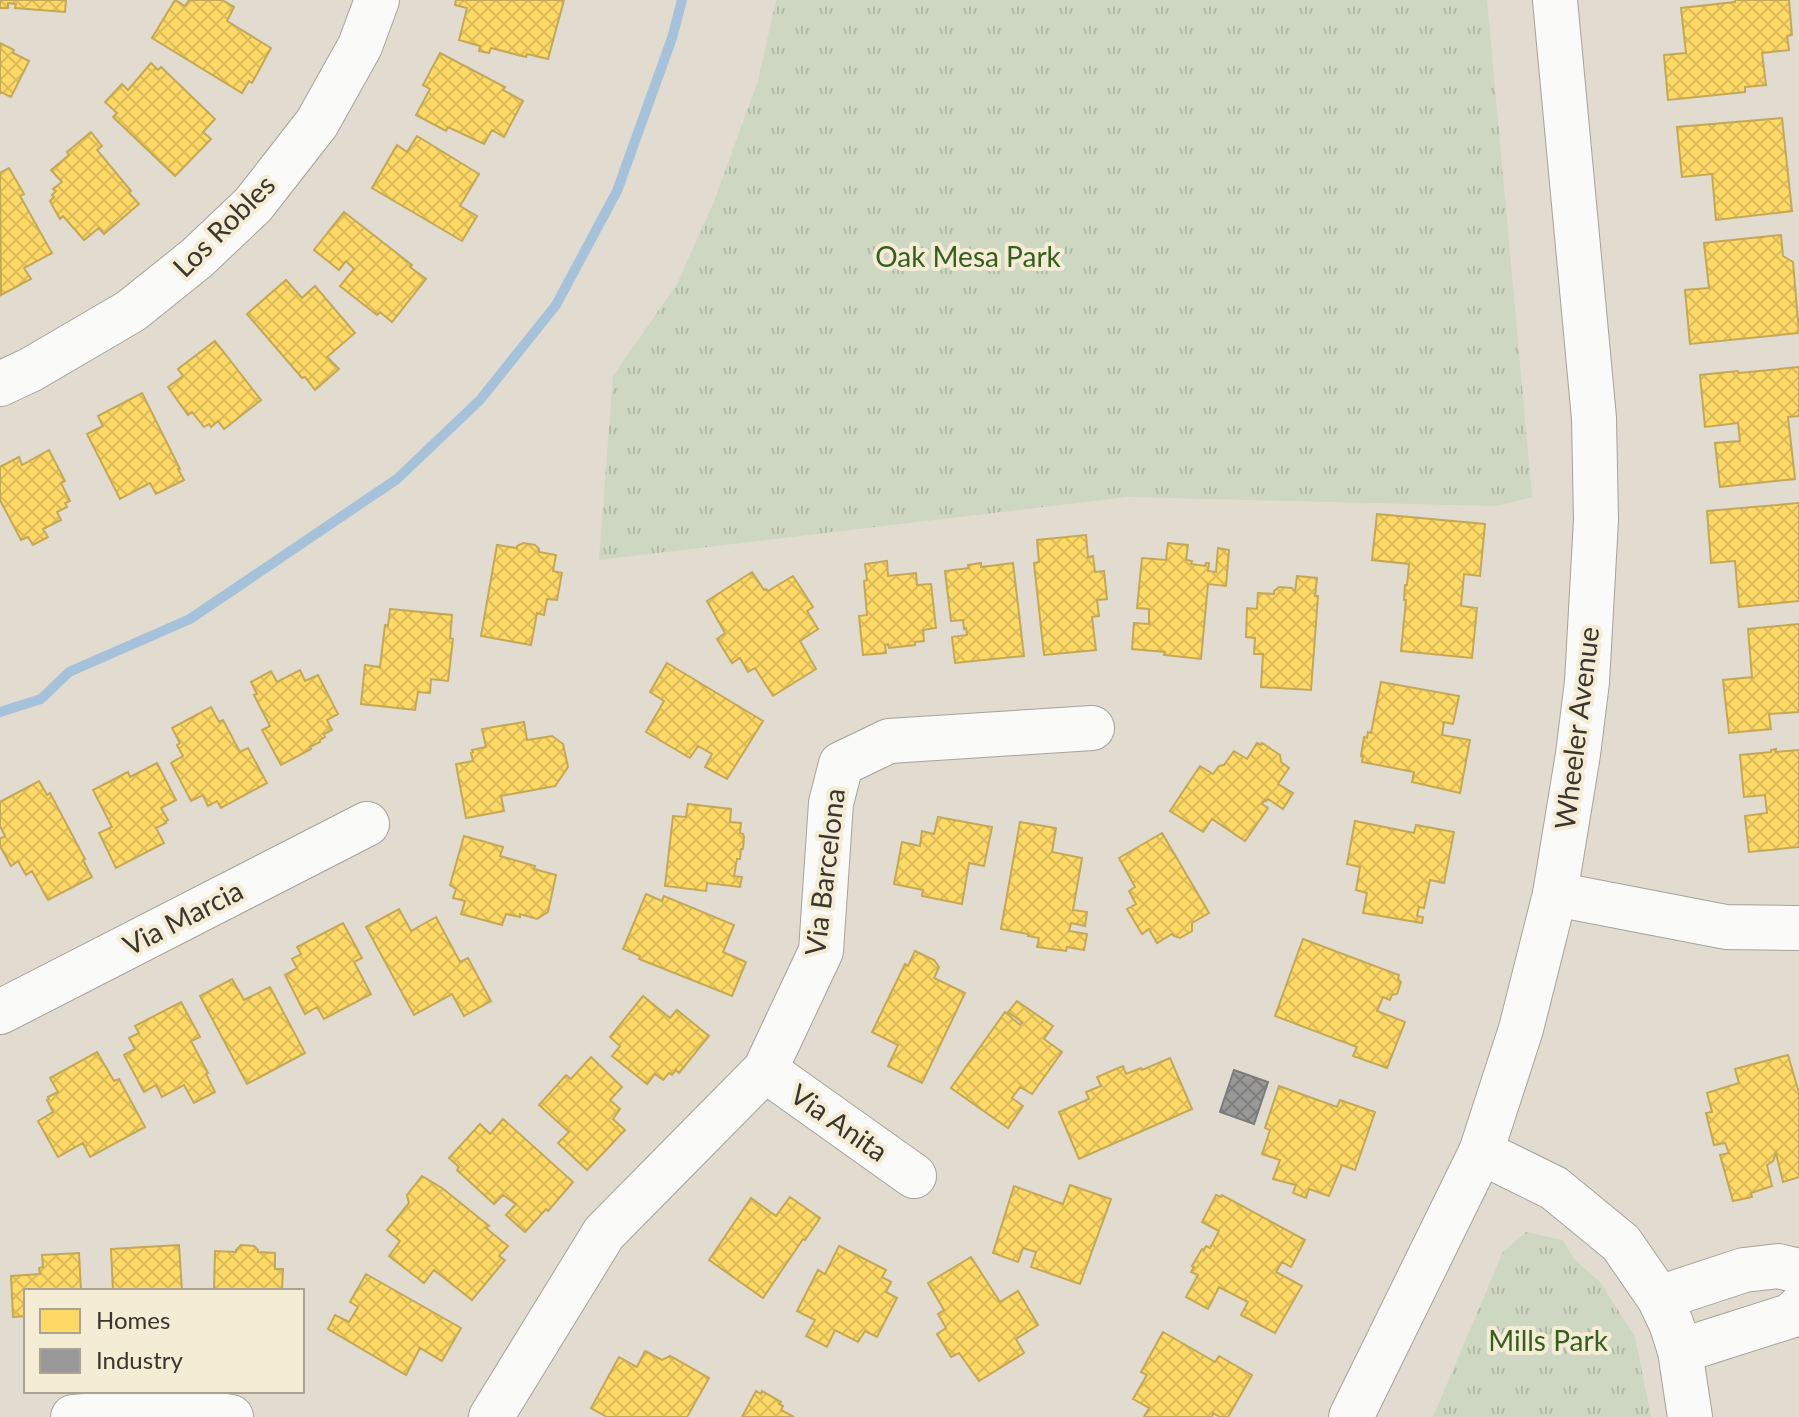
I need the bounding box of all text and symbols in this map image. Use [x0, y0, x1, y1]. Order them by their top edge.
street label: Los Robles [165, 167, 281, 283]
park label: Oak Mesa Park [875, 239, 1062, 273]
street label: Wheeler Avenue [1547, 625, 1605, 831]
street label: Via Barcelona [797, 786, 851, 957]
street label: Via Marcia [117, 872, 248, 962]
street label: Via Anita [784, 1076, 895, 1168]
legend [24, 1289, 304, 1393]
text: Homes [96, 1305, 170, 1334]
park label: Mills Park [1488, 1323, 1609, 1357]
text: Industry [96, 1345, 183, 1374]

